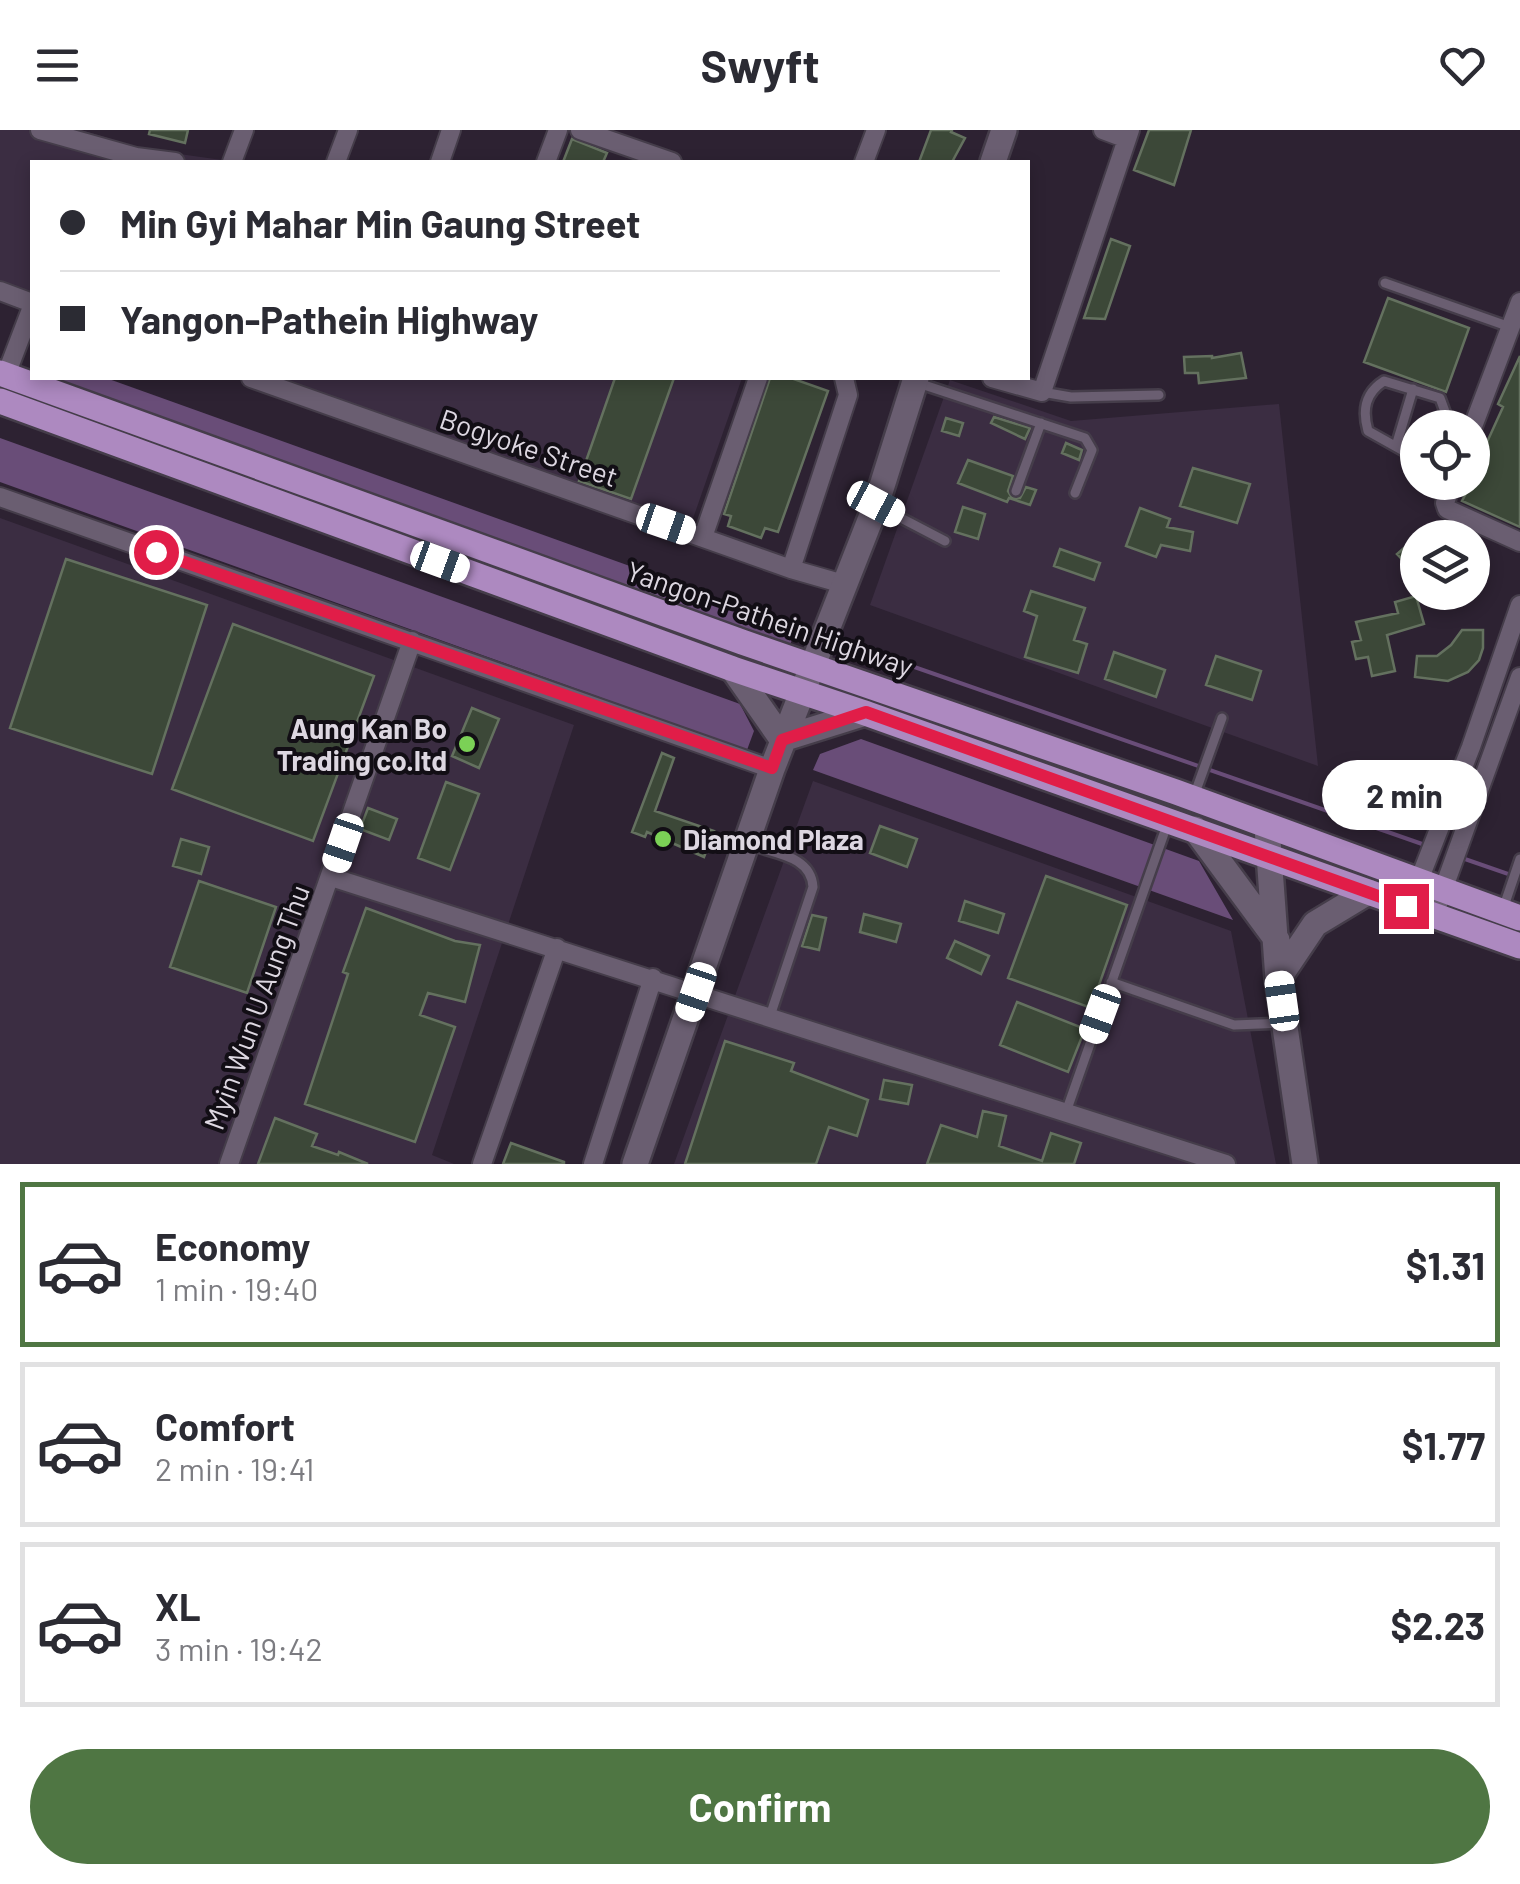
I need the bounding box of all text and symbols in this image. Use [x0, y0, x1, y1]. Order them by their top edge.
icon: menu [30, 38, 85, 93]
text: Swyft [700, 38, 820, 92]
icon: heart [1435, 38, 1490, 93]
text: Min Gyi Mahar Min Gaung Street [120, 200, 640, 246]
text: Yangon-Pathein Highway [120, 296, 538, 342]
street label: Bogyoke Street [436, 401, 622, 493]
map controls [1400, 410, 1490, 610]
button: locate [1400, 410, 1490, 500]
car [842, 477, 910, 531]
car [633, 500, 699, 548]
button: layers [1400, 520, 1490, 610]
route start [134, 530, 179, 575]
car [407, 538, 473, 586]
street label: Yangon-Pathein Highway [622, 553, 918, 683]
place label: Aung Kan Bo Trading co.ltd [277, 711, 447, 777]
marker: Aung Kan Bo Trading co.ltd [456, 733, 478, 755]
callout: 2 min [1324, 761, 1488, 831]
text: 2 min [1366, 776, 1443, 814]
car [319, 810, 367, 876]
place label: Diamond Plaza [683, 822, 864, 856]
marker: Diamond Plaza [652, 828, 674, 850]
street label: Myin Wun U Aung Thu [196, 880, 316, 1134]
route end [1384, 884, 1429, 929]
car [672, 959, 720, 1025]
car [1263, 969, 1301, 1033]
car [1076, 981, 1124, 1047]
icon: car [35, 1220, 125, 1310]
text: Economy [155, 1223, 310, 1269]
text: $1.31 [1406, 1242, 1485, 1288]
text: 1 min · 19:40 [155, 1269, 318, 1307]
icon: car [35, 1400, 125, 1490]
text: Comfort [155, 1403, 295, 1449]
text: $1.77 [1402, 1422, 1485, 1468]
text: 2 min · 19:41 [155, 1449, 315, 1487]
icon: car [35, 1580, 125, 1670]
text: XL [155, 1583, 201, 1629]
text: $2.23 [1390, 1602, 1485, 1648]
text: 3 min · 19:42 [155, 1629, 323, 1667]
button: Confirm [30, 1749, 1490, 1864]

